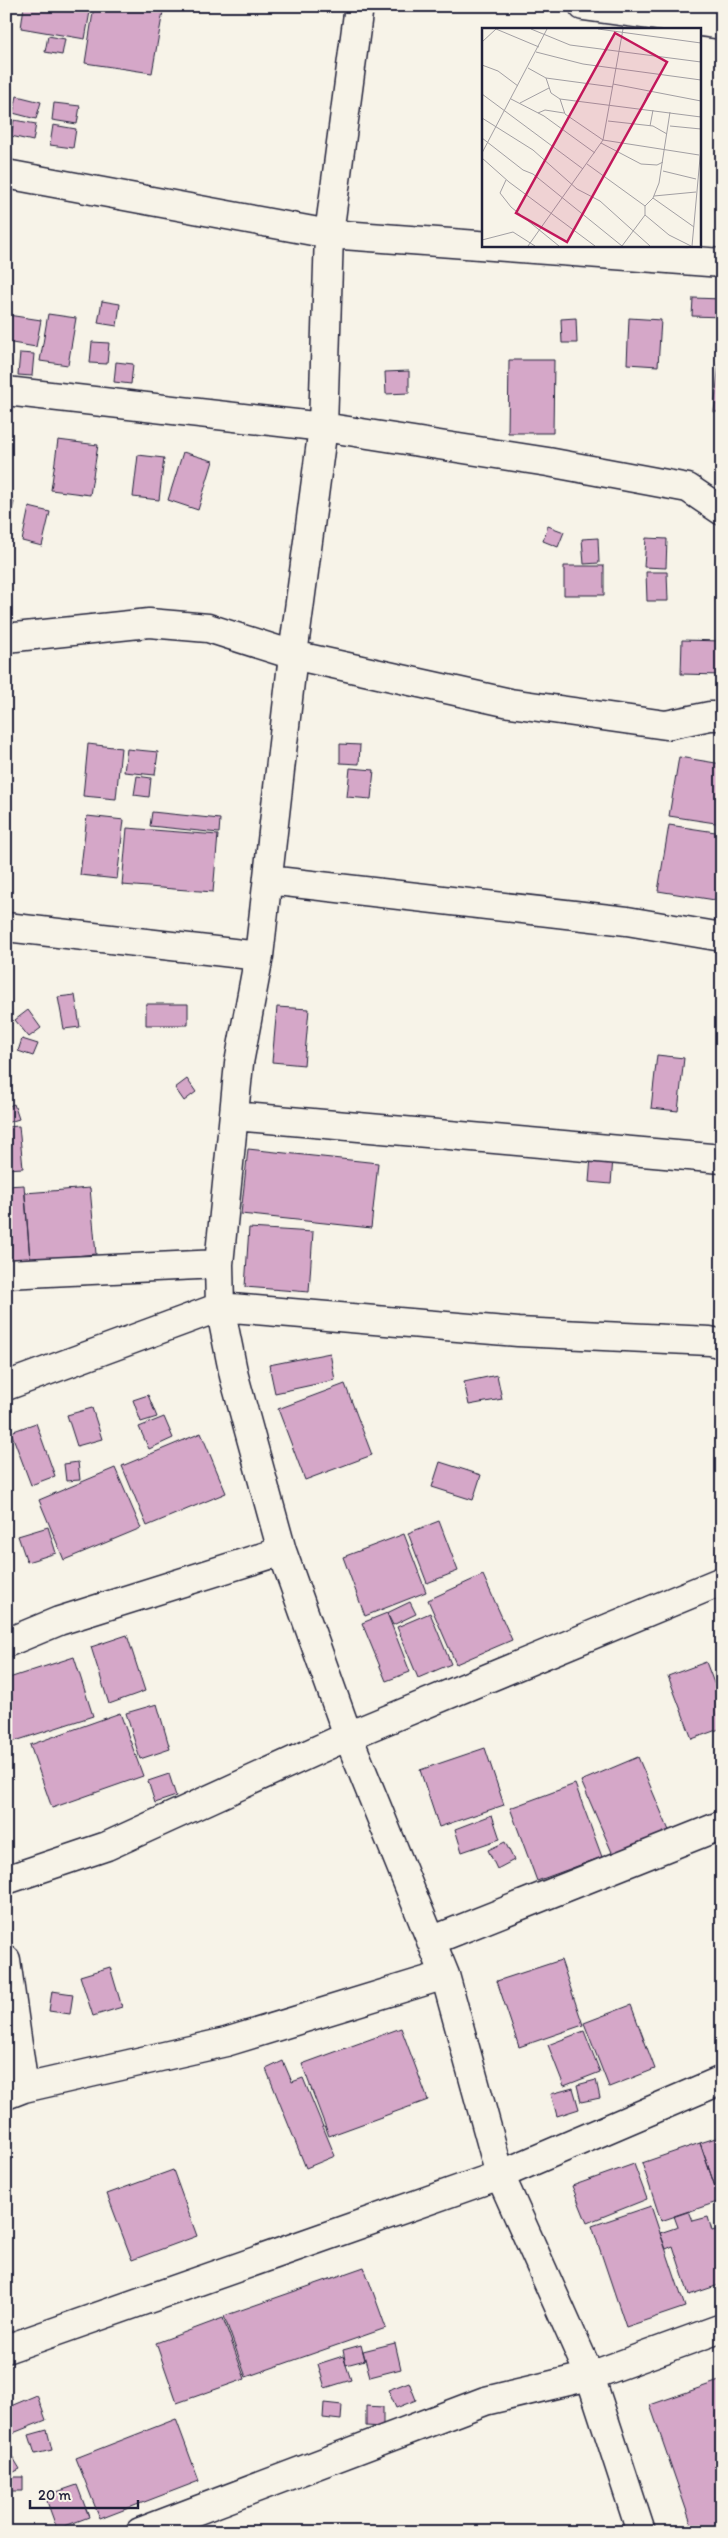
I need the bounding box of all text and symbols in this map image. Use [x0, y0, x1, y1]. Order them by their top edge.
inset map [482, 28, 700, 246]
scale bar [30, 2478, 138, 2510]
text: 20 m [38, 2486, 72, 2504]

